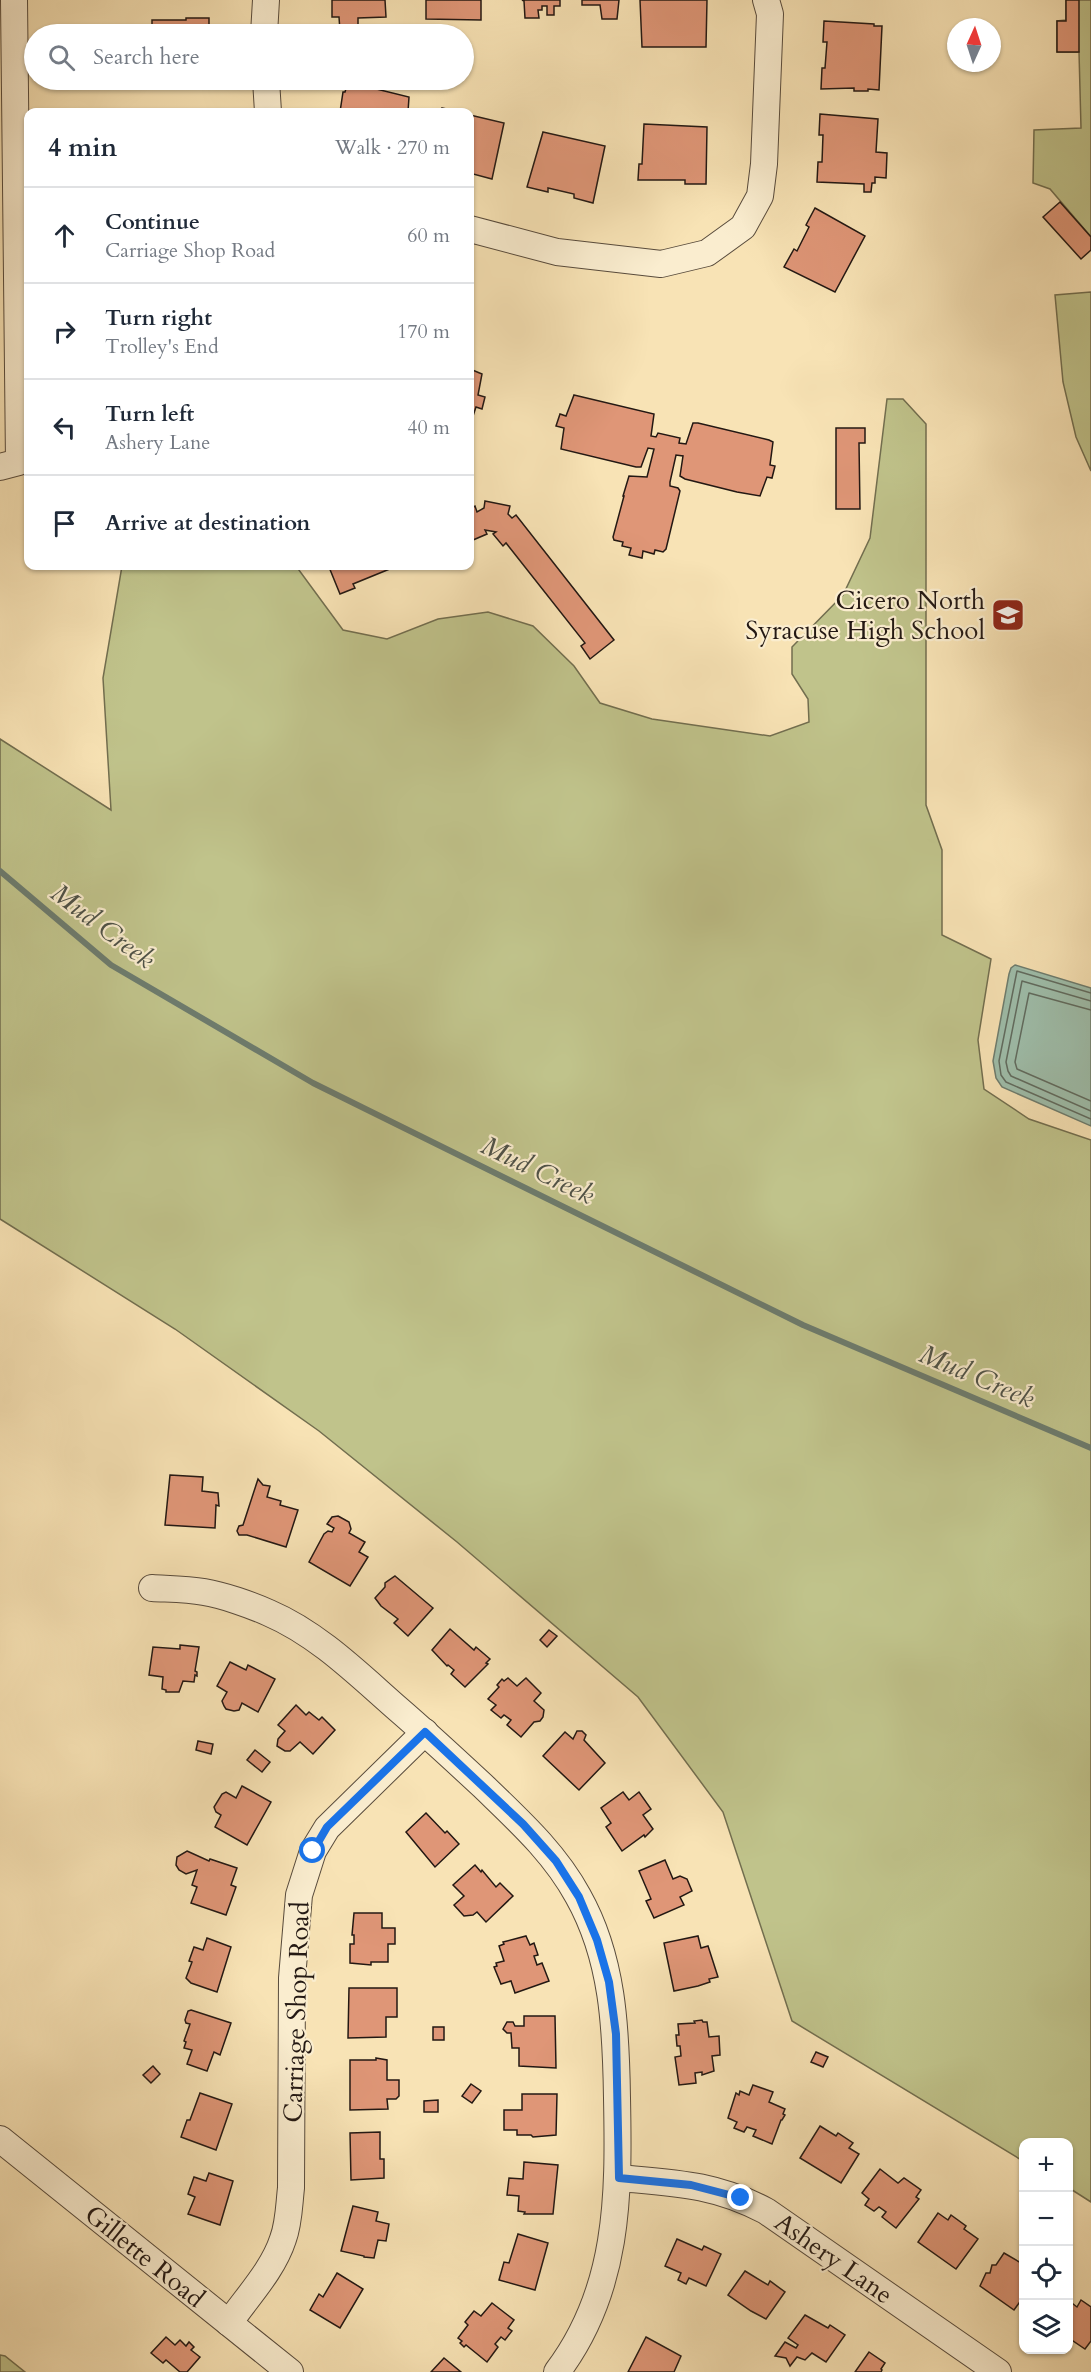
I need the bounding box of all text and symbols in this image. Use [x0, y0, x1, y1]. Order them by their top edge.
north arrow [947, 18, 1001, 72]
search box [24, 24, 474, 90]
icon: search [45, 41, 78, 74]
text: Search here [93, 42, 200, 72]
text: 4 min [48, 130, 117, 165]
text: Walk · 270 m [335, 134, 450, 161]
text: Continue [105, 207, 200, 237]
icon: ahead [48, 219, 81, 252]
text: 60 m [407, 222, 450, 249]
text: Carriage Shop Road [105, 237, 275, 264]
text: Turn right [105, 303, 212, 333]
icon: right [48, 315, 81, 348]
text: 170 m [397, 318, 450, 345]
text: Trolley's End [105, 333, 219, 360]
text: Turn left [105, 399, 194, 429]
icon: left [48, 411, 81, 444]
text: 40 m [407, 414, 450, 441]
text: Ashery Lane [105, 429, 210, 456]
icon: arrive [48, 507, 81, 540]
text: Arrive at destination [105, 508, 310, 538]
place label: Cicero North Syracuse High School [745, 583, 985, 648]
school or university icon: Cicero North Syracuse High School [990, 597, 1026, 633]
water label: Mud Creek [43, 875, 163, 978]
water label: Mud Creek [475, 1127, 601, 1214]
water label: Mud Creek [913, 1336, 1041, 1418]
route start [299, 1837, 325, 1863]
street label: Carriage Shop Road [275, 1901, 318, 2123]
map controls [1019, 2138, 1073, 2354]
button: + [1019, 2138, 1073, 2192]
route end [727, 2184, 753, 2210]
button: − [1019, 2192, 1073, 2246]
street label: Gillette Road [77, 2197, 212, 2316]
street label: Ashery Lane [768, 2205, 900, 2312]
button: locate [1019, 2246, 1073, 2300]
button: layers [1019, 2300, 1073, 2354]

